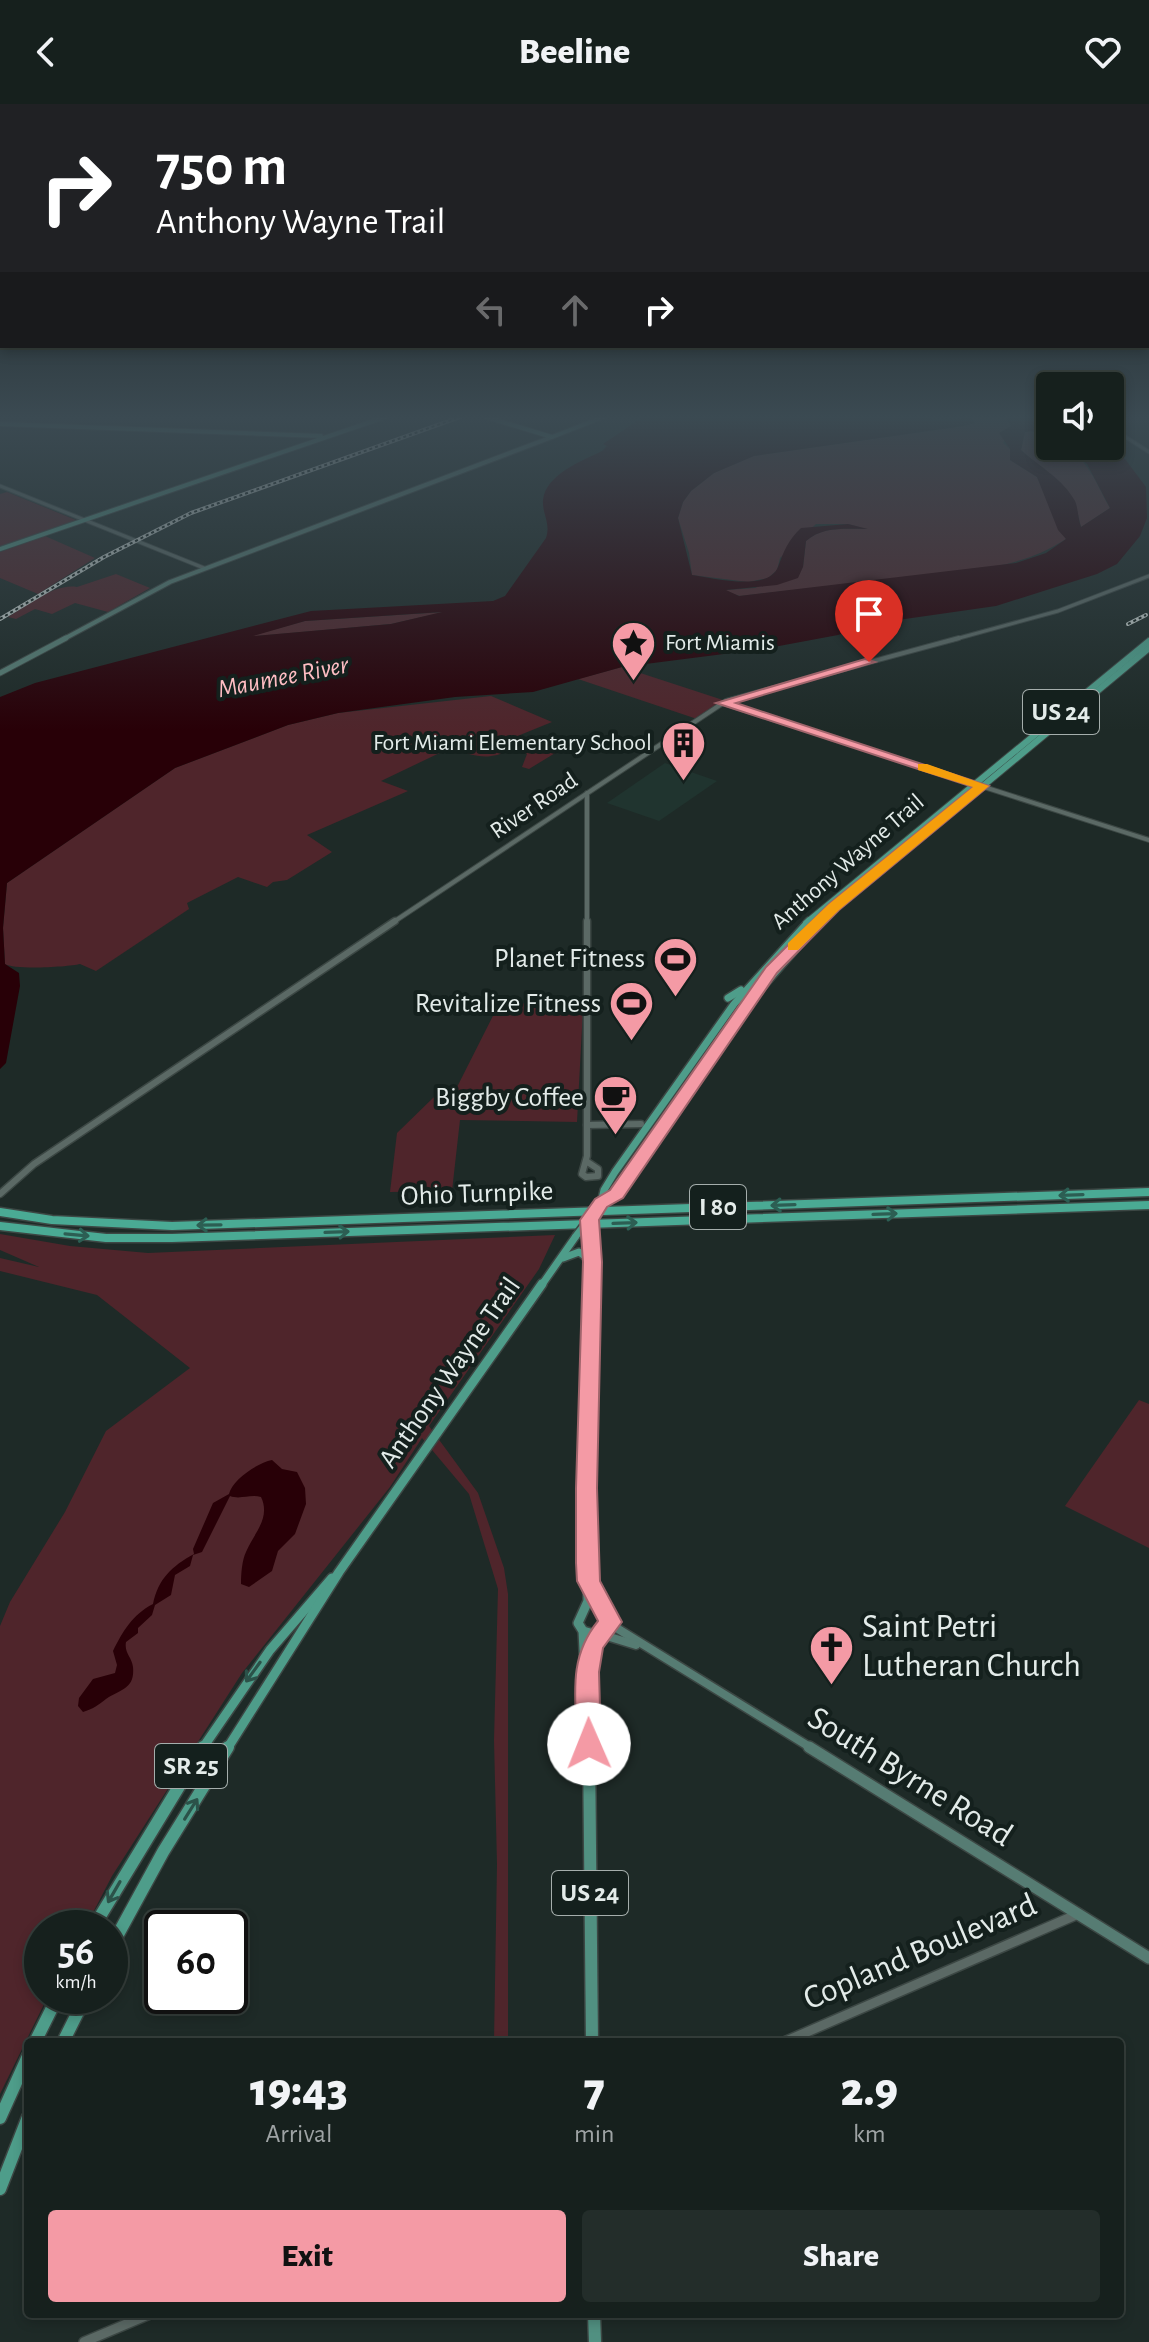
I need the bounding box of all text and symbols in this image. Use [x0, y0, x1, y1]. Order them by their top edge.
icon: back [24, 30, 68, 74]
icon: heart [1081, 30, 1125, 74]
text: Beeline [519, 34, 630, 70]
icon: right [24, 136, 128, 240]
text: 750 m [156, 139, 287, 195]
text: Anthony Wayne Trail [156, 204, 445, 240]
icon: left [469, 288, 513, 332]
icon: ahead [553, 288, 597, 332]
icon: right [637, 288, 681, 332]
map controls [1036, 372, 1124, 460]
button: sound [1036, 372, 1124, 460]
pin [835, 580, 903, 662]
icon: arrive [847, 592, 891, 636]
place icon: Fort Miamis [610, 619, 658, 682]
place label: Fort Miamis [665, 631, 775, 655]
water label: Maumee River [215, 651, 352, 702]
road number: US 24 [1023, 690, 1099, 734]
building icon: Fort Miami Elementary School [659, 719, 707, 782]
place label: Fort Miami Elementary School [373, 731, 652, 755]
street label: River Road [486, 768, 582, 844]
street label: Anthony Wayne Trail [767, 790, 929, 934]
sports icon: Planet Fitness [652, 935, 700, 998]
place label: Planet Fitness [494, 945, 645, 973]
sports icon: Revitalize Fitness [608, 980, 656, 1043]
place label: Revitalize Fitness [415, 990, 601, 1018]
cafe icon: Biggby Coffee [591, 1074, 639, 1137]
place label: Biggby Coffee [435, 1084, 584, 1112]
street label: Ohio Turnpike [400, 1177, 554, 1211]
road number: I 80 [690, 1185, 746, 1229]
one-way arrow [1058, 1187, 1085, 1202]
one-way arrow [770, 1198, 797, 1213]
one-way arrow [871, 1207, 898, 1222]
one-way arrow [611, 1215, 638, 1230]
one-way arrow [196, 1217, 223, 1232]
one-way arrow [323, 1225, 350, 1240]
one-way arrow [63, 1228, 90, 1243]
street label: Anthony Wayne Trail [374, 1273, 526, 1473]
place label: Saint Petri Lutheran Church [862, 1610, 1081, 1683]
church icon: Saint Petri Lutheran Church [807, 1623, 855, 1686]
one-way arrow [245, 1661, 261, 1683]
street label: South Byrne Road [802, 1701, 1018, 1853]
position arrow [547, 1702, 631, 1786]
road number: SR 25 [155, 1744, 227, 1788]
one-way arrow [183, 1798, 199, 1821]
road number: US 24 [552, 1871, 628, 1915]
one-way arrow [106, 1880, 122, 1903]
street label: Copland Boulevard [799, 1888, 1041, 2016]
speed limit sign: 60 [144, 1910, 248, 2014]
text: 56 [58, 1932, 94, 1972]
text: km/h [55, 1972, 97, 1992]
text: 19:43 [250, 2067, 348, 2115]
text: 7 [584, 2067, 605, 2115]
text: 2.9 [841, 2067, 898, 2115]
text: Arrival [266, 2121, 332, 2147]
text: min [574, 2121, 614, 2147]
text: km [853, 2121, 886, 2147]
button: Exit [48, 2210, 566, 2302]
button: Share [582, 2210, 1100, 2302]

